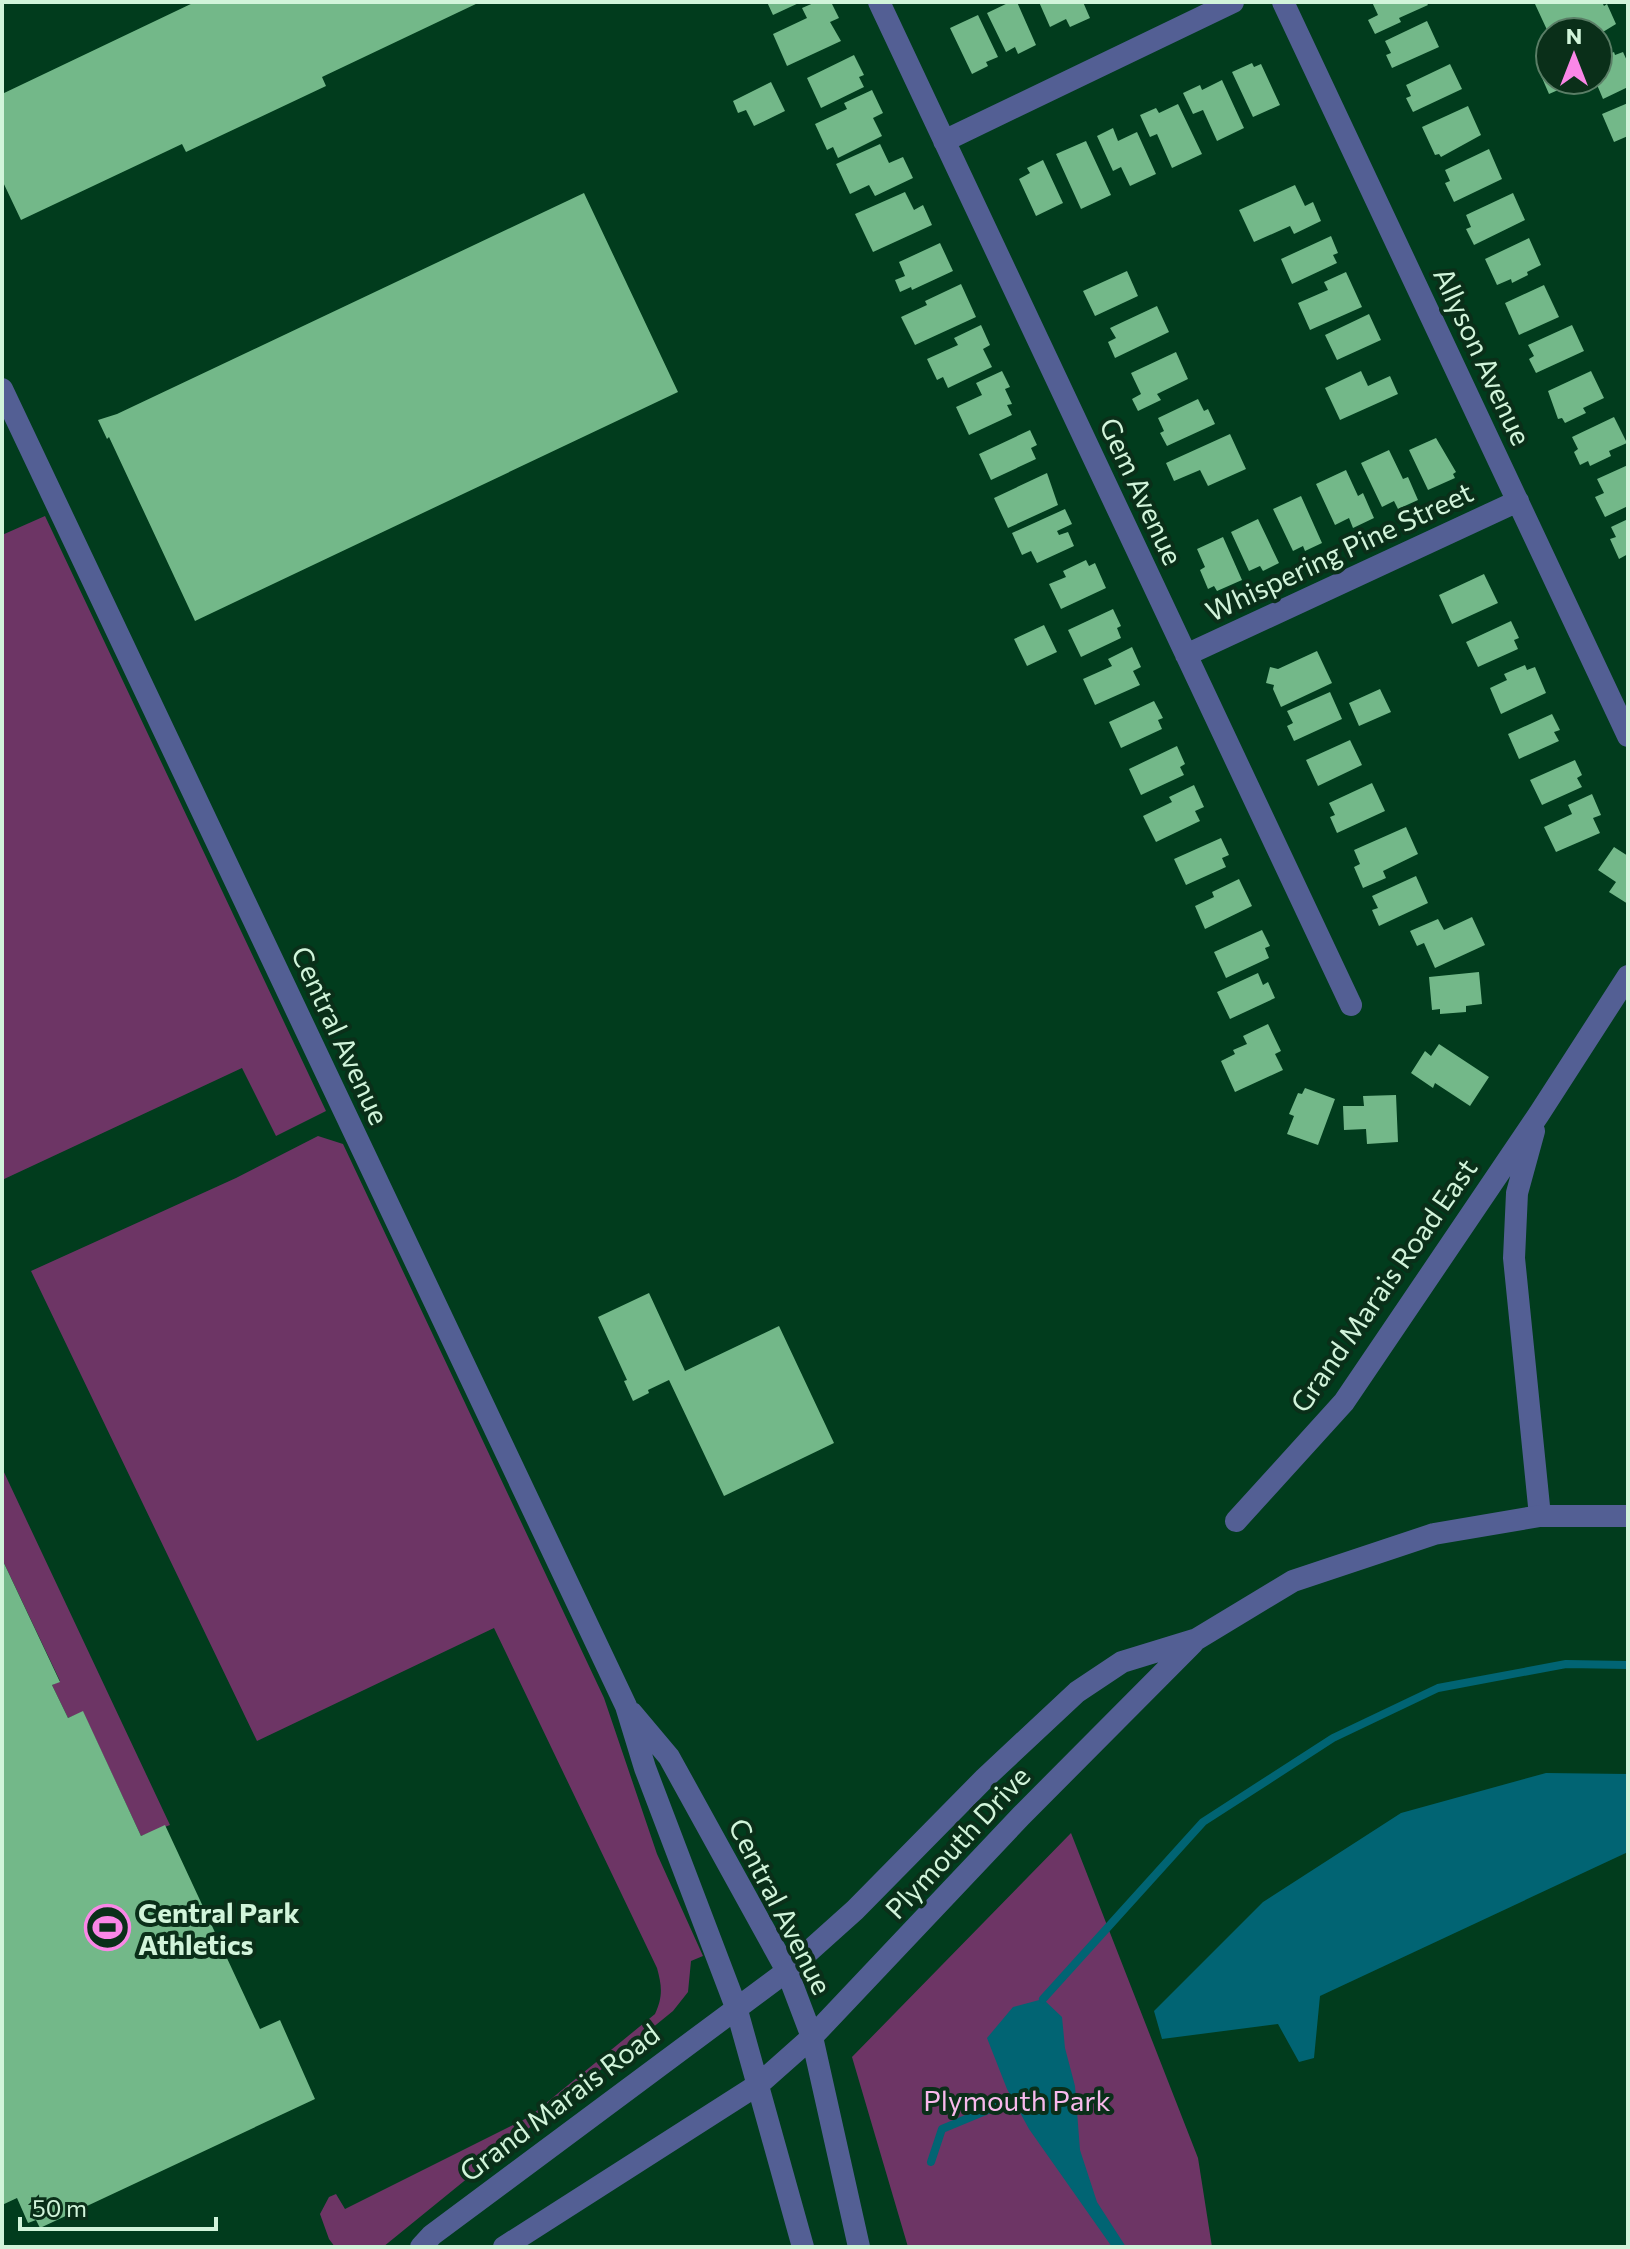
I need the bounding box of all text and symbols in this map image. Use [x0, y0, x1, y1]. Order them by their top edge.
north arrow [1534, 16, 1614, 96]
text: N [1566, 22, 1582, 49]
street label: Allyson Avenue [1427, 262, 1539, 450]
street label: Gem Avenue [1093, 412, 1191, 570]
street label: Whispering Pine Street [1200, 474, 1478, 628]
street label: Central Avenue [285, 940, 397, 1130]
street label: Grand Marais Road East [1283, 1152, 1483, 1418]
street label: Plymouth Drive [878, 1759, 1036, 1925]
street label: Central Avenue [722, 1812, 840, 2000]
place label: Central Park Athletics [138, 1895, 299, 1961]
sports icon: Central Park Athletics [83, 1904, 131, 1952]
street label: Grand Marais Road [453, 2016, 665, 2188]
park label: Plymouth Park [923, 2083, 1111, 2117]
scale bar [20, 2181, 216, 2231]
text: 50 m [32, 2193, 87, 2222]

